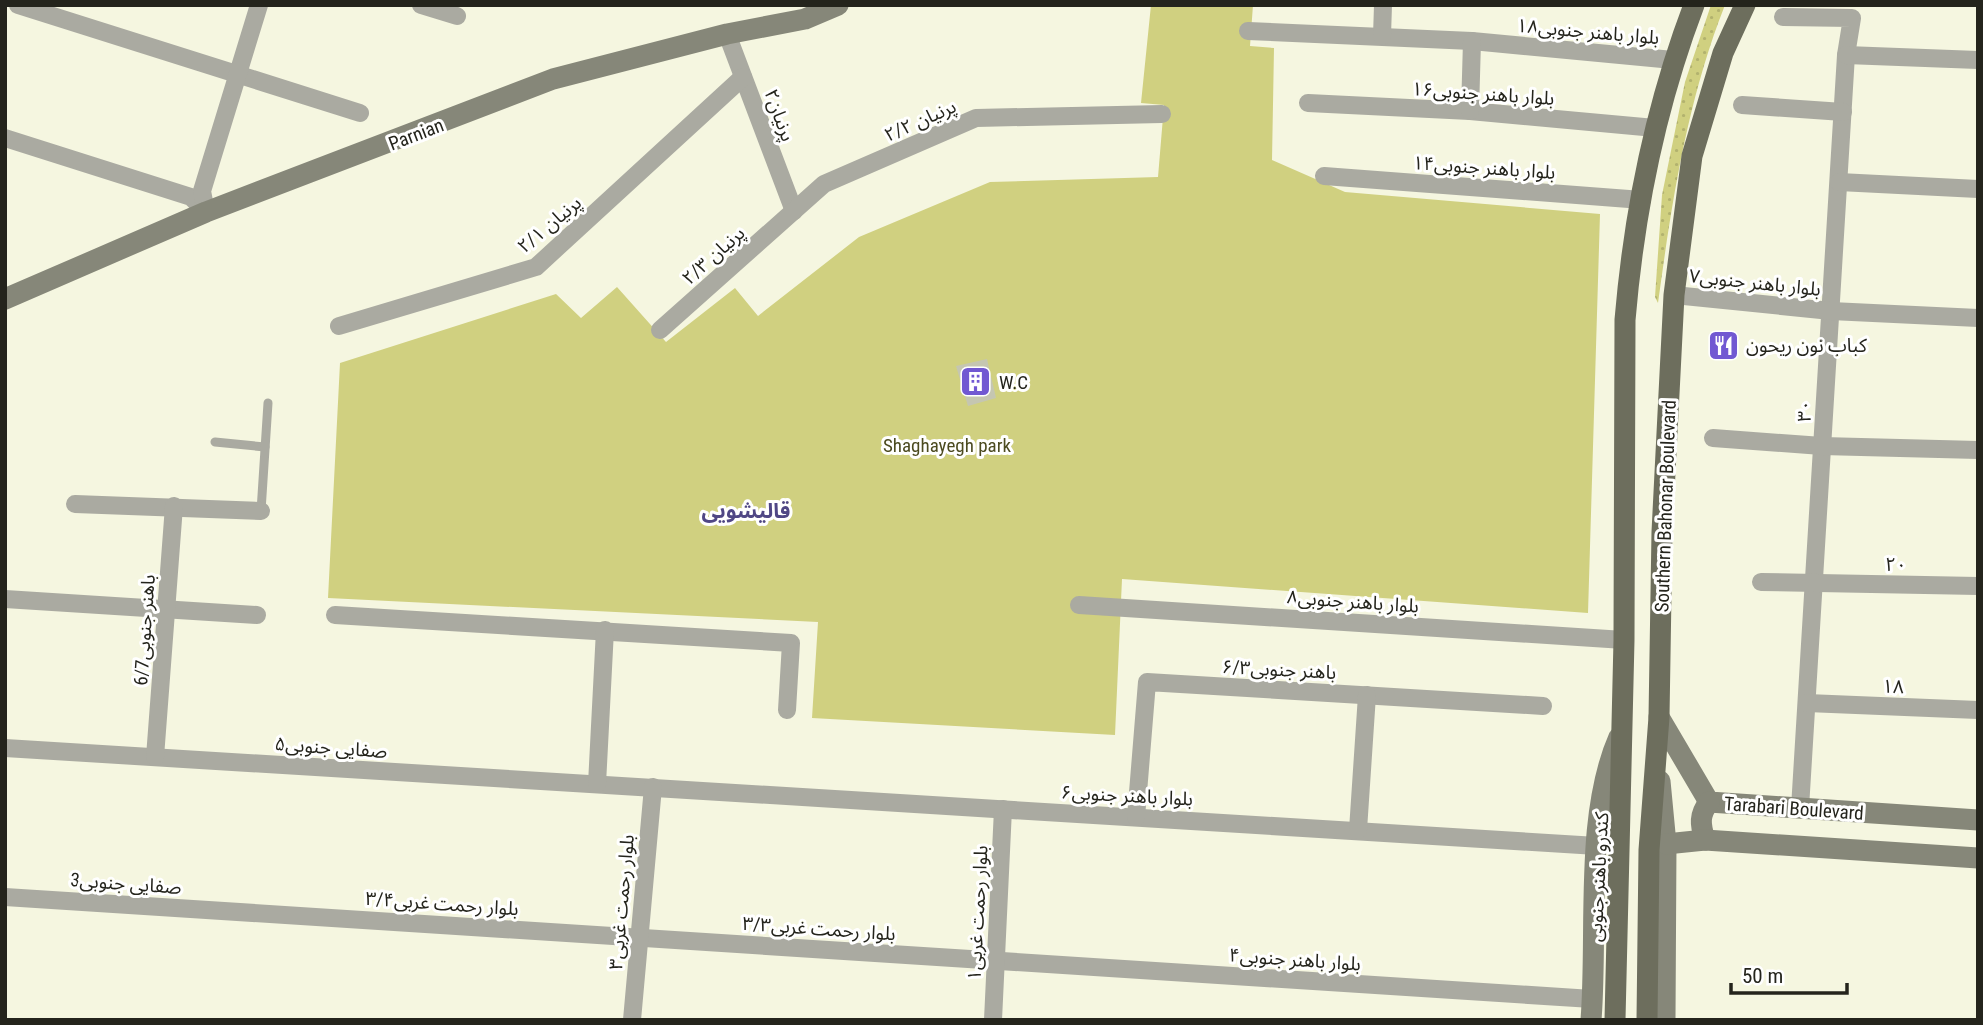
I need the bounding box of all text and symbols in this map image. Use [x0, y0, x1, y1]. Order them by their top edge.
street label: ۱۸بلوار باهنر جنوبی [1516, 14, 1660, 49]
street label: بلوار باهنر جنوبی۱۶ [1411, 77, 1555, 110]
street label: پرنیان۲ [758, 86, 800, 145]
street label: پرنیان ۲/۲ [881, 94, 960, 148]
street label: Parnian [385, 113, 447, 155]
street label: بلوار باهنر جنوبی۱۴ [1412, 151, 1556, 184]
street label: پرنیان ۲/۱ [513, 191, 587, 259]
street label: پرنیان ۲/۳ [677, 221, 750, 290]
street label: بلوار باهنر جنوبی۷ [1688, 264, 1822, 301]
restaurant icon: کباب نون ریحون [1706, 328, 1740, 362]
place label: کباب نون ریحون [1746, 334, 1868, 357]
building icon: W.C [959, 365, 993, 399]
place label: W.C [999, 371, 1028, 394]
street label: Southern Bahonar Boulevard [1650, 399, 1681, 613]
street label: ۳۰ [1792, 400, 1817, 422]
park label: Shaghayegh park [883, 434, 1011, 457]
district label: قالیشویی [702, 499, 790, 523]
street label: ۲۰ [1885, 553, 1907, 576]
street label: 6/7باهنر جنوبی [129, 574, 160, 686]
street label: ۸بلوار باهنر جنوبی [1286, 585, 1420, 618]
street label: ۶/۳باهنر جنوبی [1221, 655, 1337, 684]
street label: ۱۸ [1882, 675, 1904, 698]
street label: صفایی جنوبی۵ [274, 732, 388, 763]
street label: بلوار باهنر جنوبی۶ [1060, 781, 1194, 810]
street label: Tarabari Boulevard [1723, 792, 1865, 825]
street label: کندرو باهنر جنوبی [1584, 810, 1613, 943]
street label: بلوار رحمت غربی۳ [604, 833, 639, 971]
street label: بلوار رحمت غربی۱ [962, 845, 993, 981]
street label: 3صفایی جنوبی [70, 868, 182, 899]
street label: بلوار رحمت غربی۳/۴ [365, 887, 519, 920]
street label: بلوار رحمت غربی۳/۳ [742, 912, 896, 945]
street label: بلوار باهنر جنوبی۴ [1228, 943, 1362, 976]
scale bar [1731, 951, 1846, 995]
text: 50 m [1742, 964, 1783, 988]

